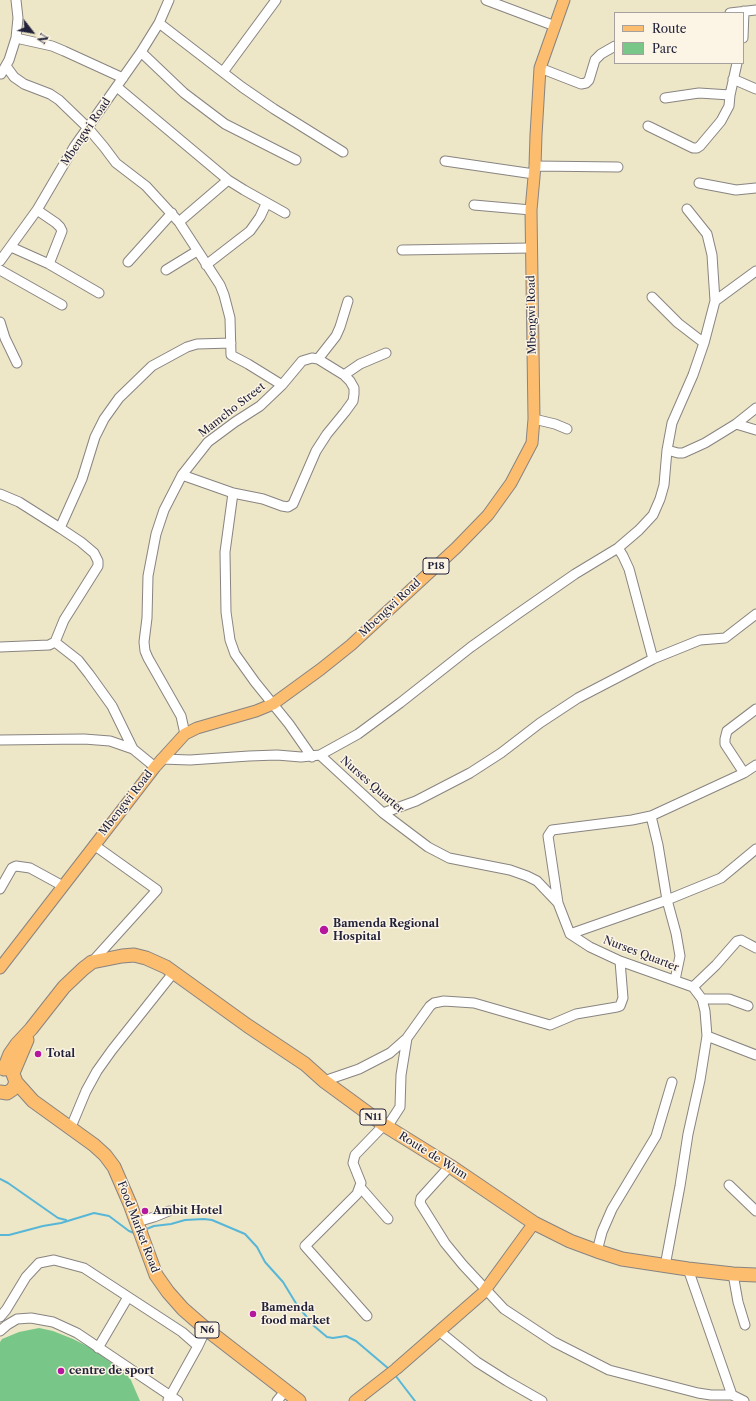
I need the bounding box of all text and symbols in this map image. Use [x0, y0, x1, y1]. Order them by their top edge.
north arrow [12, 12, 52, 52]
legend [614, 12, 744, 64]
text: Route [652, 21, 686, 36]
text: N [34, 30, 51, 46]
text: Parc [652, 41, 677, 56]
street label: Mbengwi Road [58, 95, 114, 169]
street label: Mbengwi Road [525, 275, 539, 355]
street label: Mamcho Street [196, 380, 268, 440]
road number: P18 [423, 558, 449, 574]
street label: Mbengwi Road [357, 576, 423, 640]
street label: Nurses Quarter [337, 754, 407, 816]
street label: Mbengwi Road [96, 768, 156, 838]
place label: Bamenda Regional Hospital [333, 917, 439, 943]
marker: Bamenda Regional Hospital [318, 924, 330, 936]
street label: Nurses Quarter [601, 934, 681, 974]
place label: Total [46, 1047, 75, 1061]
marker: Total [33, 1049, 43, 1059]
road number: N11 [360, 1109, 386, 1125]
street label: Route de Wum [396, 1130, 470, 1182]
street label: Food Market Road [114, 1179, 162, 1275]
place label: Ambit Hotel [153, 1204, 222, 1218]
marker: Ambit Hotel [140, 1206, 150, 1216]
place label: Bamenda food market [261, 1301, 330, 1327]
marker: Bamenda food market [248, 1309, 258, 1319]
road number: N6 [195, 1322, 219, 1338]
place label: centre de sport [69, 1364, 154, 1378]
marker: centre de sport [56, 1366, 66, 1376]

